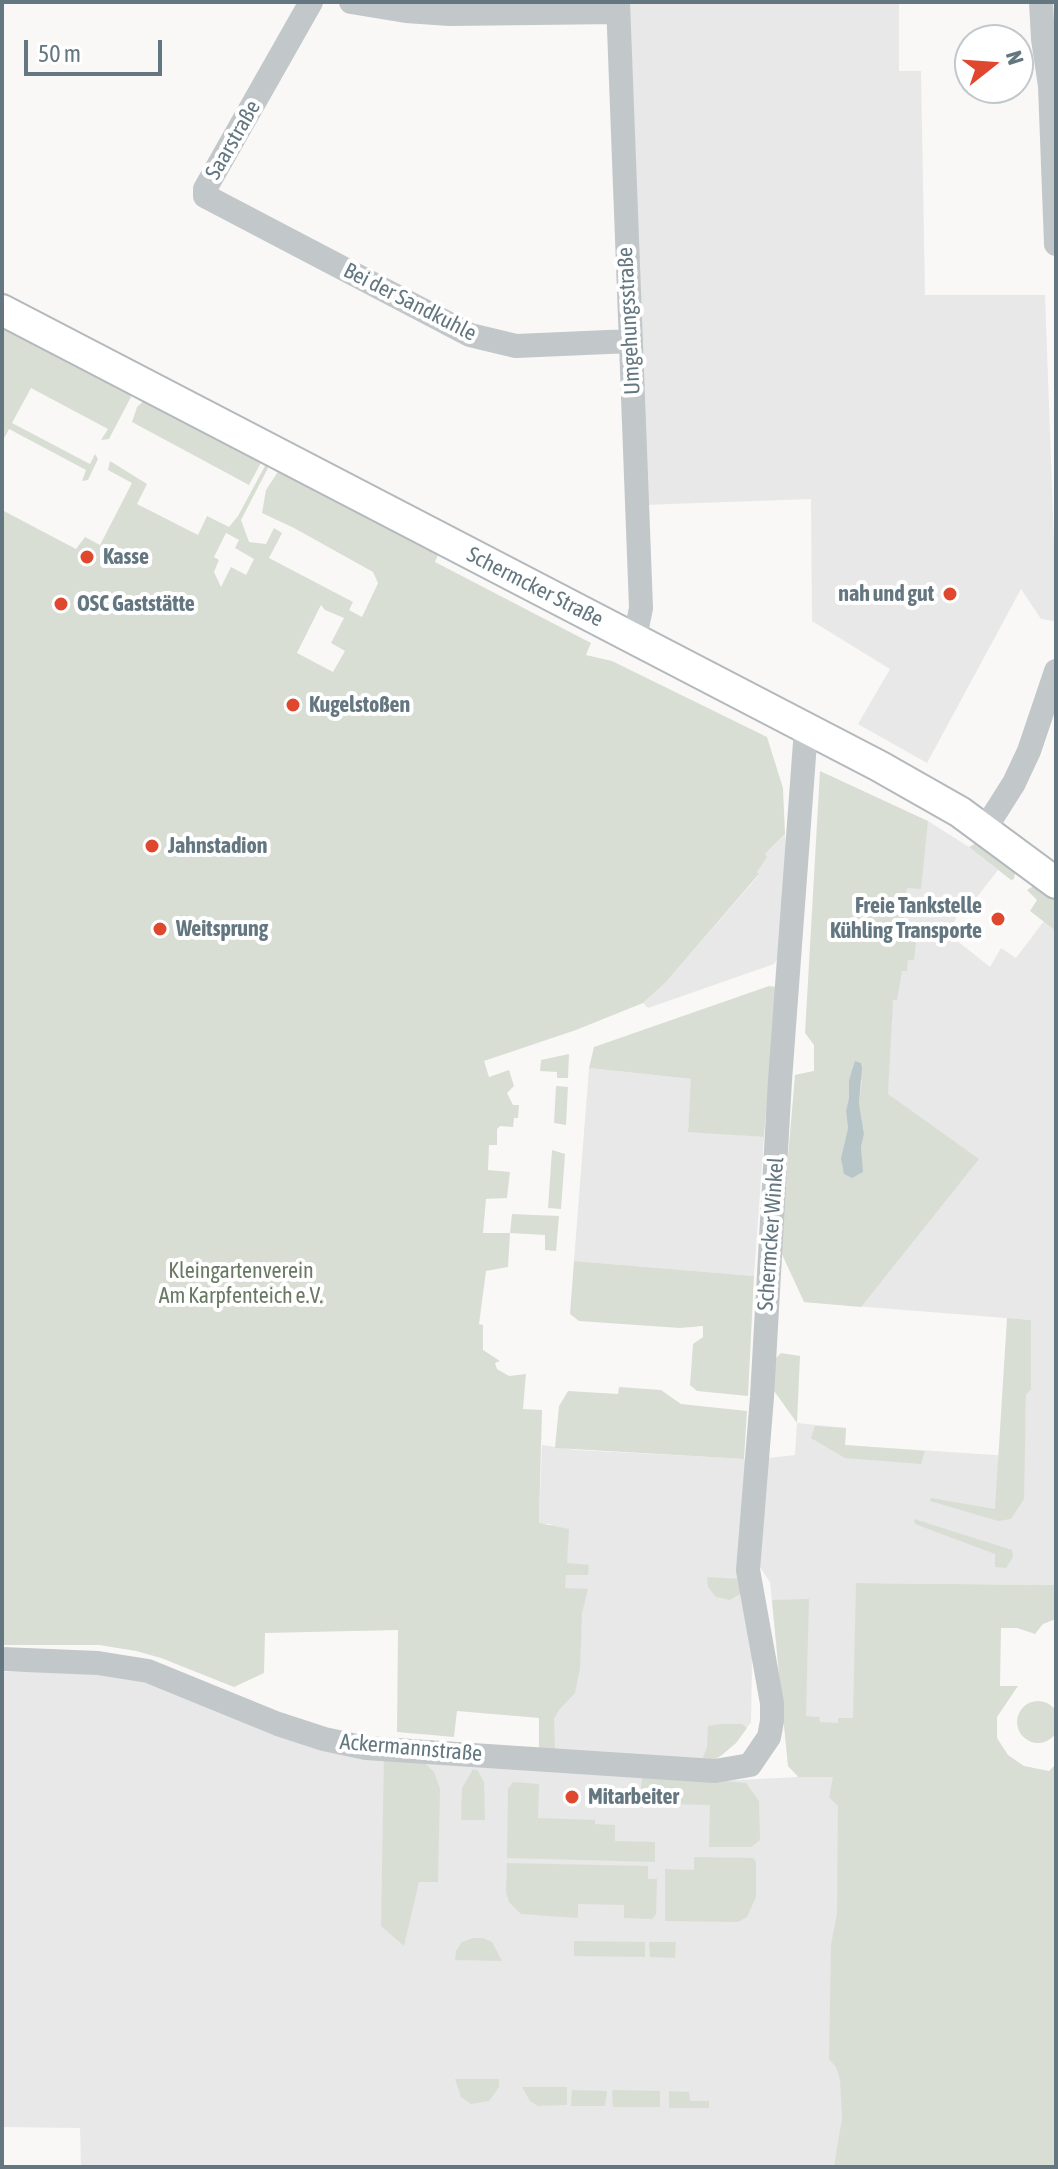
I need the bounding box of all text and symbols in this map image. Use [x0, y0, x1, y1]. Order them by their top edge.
scale bar [28, 24, 166, 74]
north arrow [954, 24, 1034, 104]
text: 50 m [38, 40, 81, 67]
text: N [1001, 48, 1029, 68]
street label: Saarstraße [200, 96, 266, 184]
street label: Umgehungsstraße [612, 247, 646, 395]
street label: Bei der Sandkuhle [339, 257, 481, 347]
street label: Schermcker Straße [462, 541, 608, 633]
place label: Kasse [103, 544, 149, 570]
marker: Kasse [78, 548, 96, 566]
place label: nah und gut [838, 581, 934, 607]
marker: nah und gut [941, 585, 959, 603]
place label: OSC Gaststätte [77, 591, 195, 617]
marker: OSC Gaststätte [52, 595, 70, 613]
place label: Kugelstoßen [309, 692, 410, 718]
marker: Kugelstoßen [284, 696, 302, 714]
place label: Jahnstadion [168, 833, 267, 859]
marker: Jahnstadion [143, 837, 161, 855]
place label: Freie Tankstelle Kühling Transporte [830, 893, 982, 944]
marker: Freie Tankstelle Kühling Transporte [989, 910, 1007, 928]
place label: Weitsprung [176, 916, 268, 942]
marker: Weitsprung [151, 920, 169, 938]
street label: Schermcker Winkel [752, 1156, 790, 1312]
park label: Kleingartenverein Am Karpfenteich e.V. [159, 1258, 323, 1310]
street label: Ackermannstraße [339, 1729, 483, 1767]
place label: Mitarbeiter [588, 1784, 679, 1810]
marker: Mitarbeiter [563, 1788, 581, 1806]

